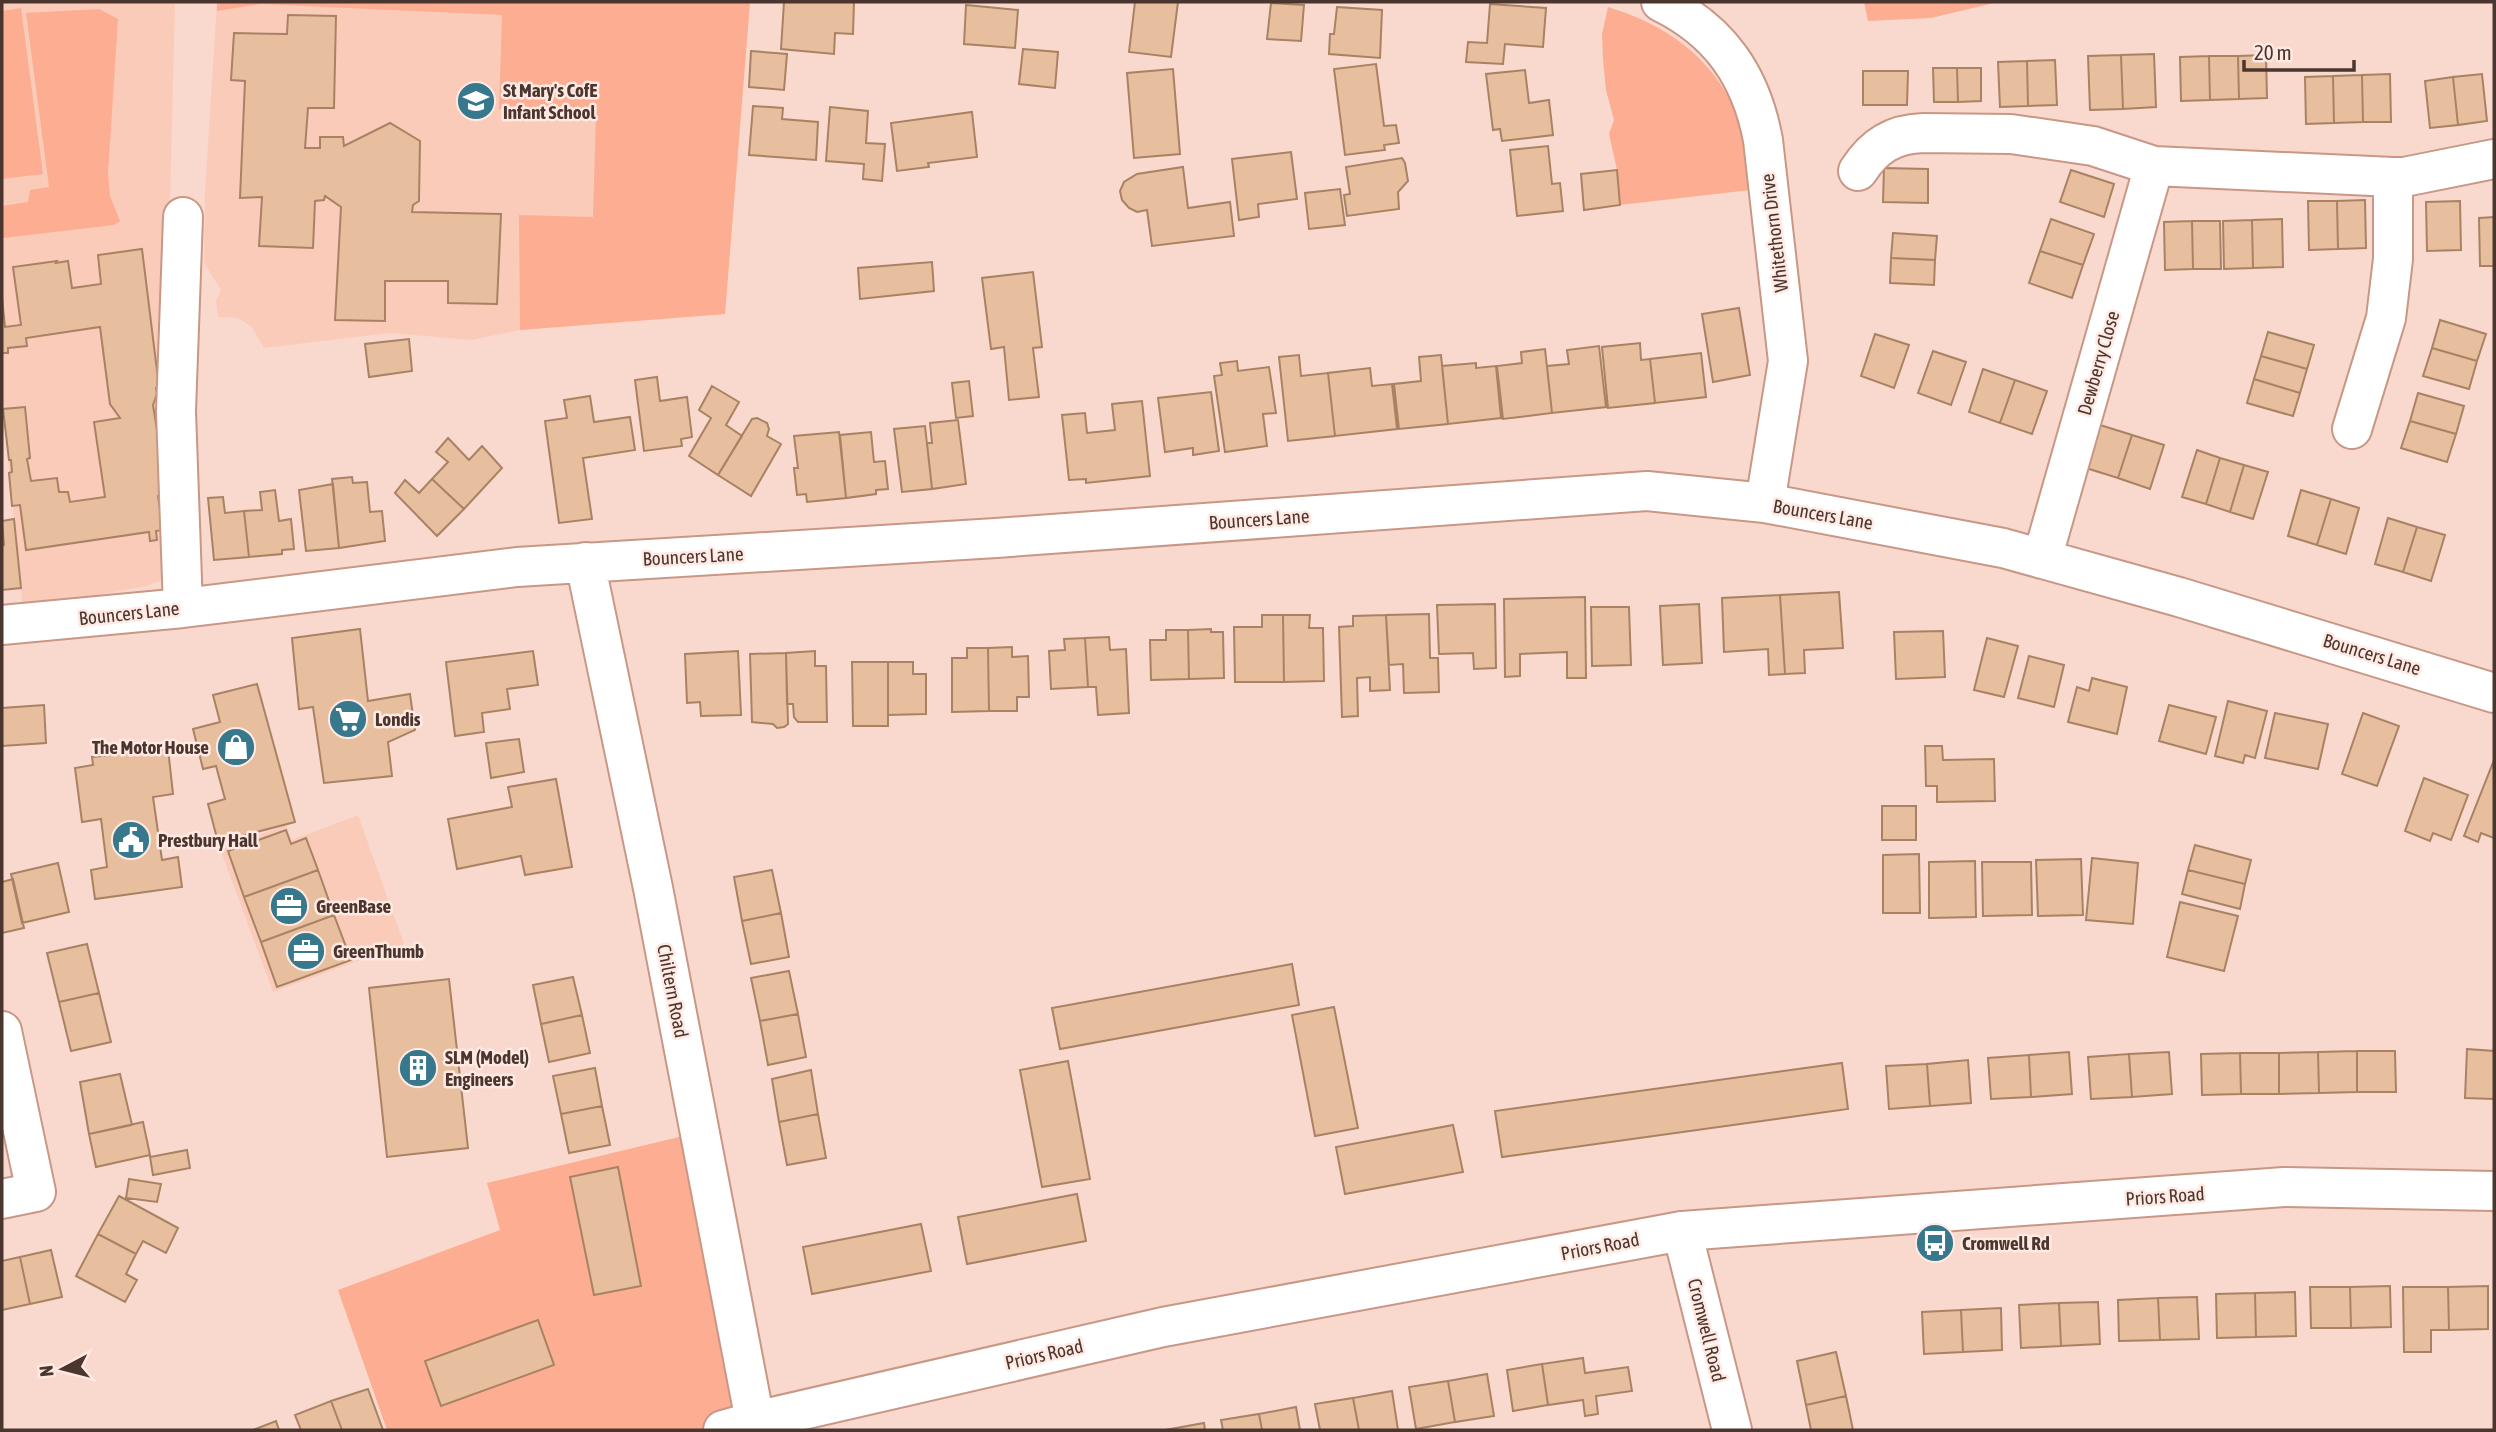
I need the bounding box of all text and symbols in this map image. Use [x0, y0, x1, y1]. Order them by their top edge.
scale bar [2244, 28, 2354, 72]
text: 20 m [2254, 40, 2292, 64]
place label: St Mary's CofE Infant School [503, 79, 597, 123]
school or university icon: St Mary's CofE Infant School [455, 80, 497, 122]
street label: Whitethorn Drive [1756, 173, 1792, 293]
street label: Dewberry Close [2073, 308, 2123, 418]
street label: Bouncers Lane [1771, 494, 1875, 534]
street label: Bouncers Lane [1208, 505, 1310, 533]
street label: Bouncers Lane [642, 542, 744, 570]
street label: Bouncers Lane [78, 597, 180, 629]
street label: Bouncers Lane [2321, 629, 2423, 679]
supermarket icon: Londis [327, 698, 369, 740]
place label: Londis [375, 708, 421, 730]
shop icon: The Motor House [215, 726, 257, 768]
place label: The Motor House [92, 736, 209, 758]
public building icon: Prestbury Hall [110, 819, 152, 861]
place label: Prestbury Hall [158, 829, 259, 851]
office icon: GreenBase [268, 885, 310, 927]
place label: GreenBase [316, 895, 392, 917]
office icon: GreenThumb [285, 930, 327, 972]
place label: GreenThumb [333, 940, 424, 962]
street label: Chiltern Road [653, 942, 693, 1040]
place label: SLM (Model) Engineers [445, 1046, 529, 1090]
building icon: SLM (Model) Engineers [397, 1047, 439, 1089]
street label: Priors Road [2125, 1182, 2205, 1210]
bus stop icon: Cromwell Rd [1914, 1222, 1956, 1264]
street label: Priors Road [1559, 1228, 1641, 1264]
place label: Cromwell Rd [1962, 1232, 2050, 1254]
street label: Cromwell Road [1684, 1276, 1730, 1384]
north arrow [28, 1334, 98, 1404]
street label: Priors Road [1003, 1334, 1085, 1374]
text: N [35, 1364, 58, 1378]

